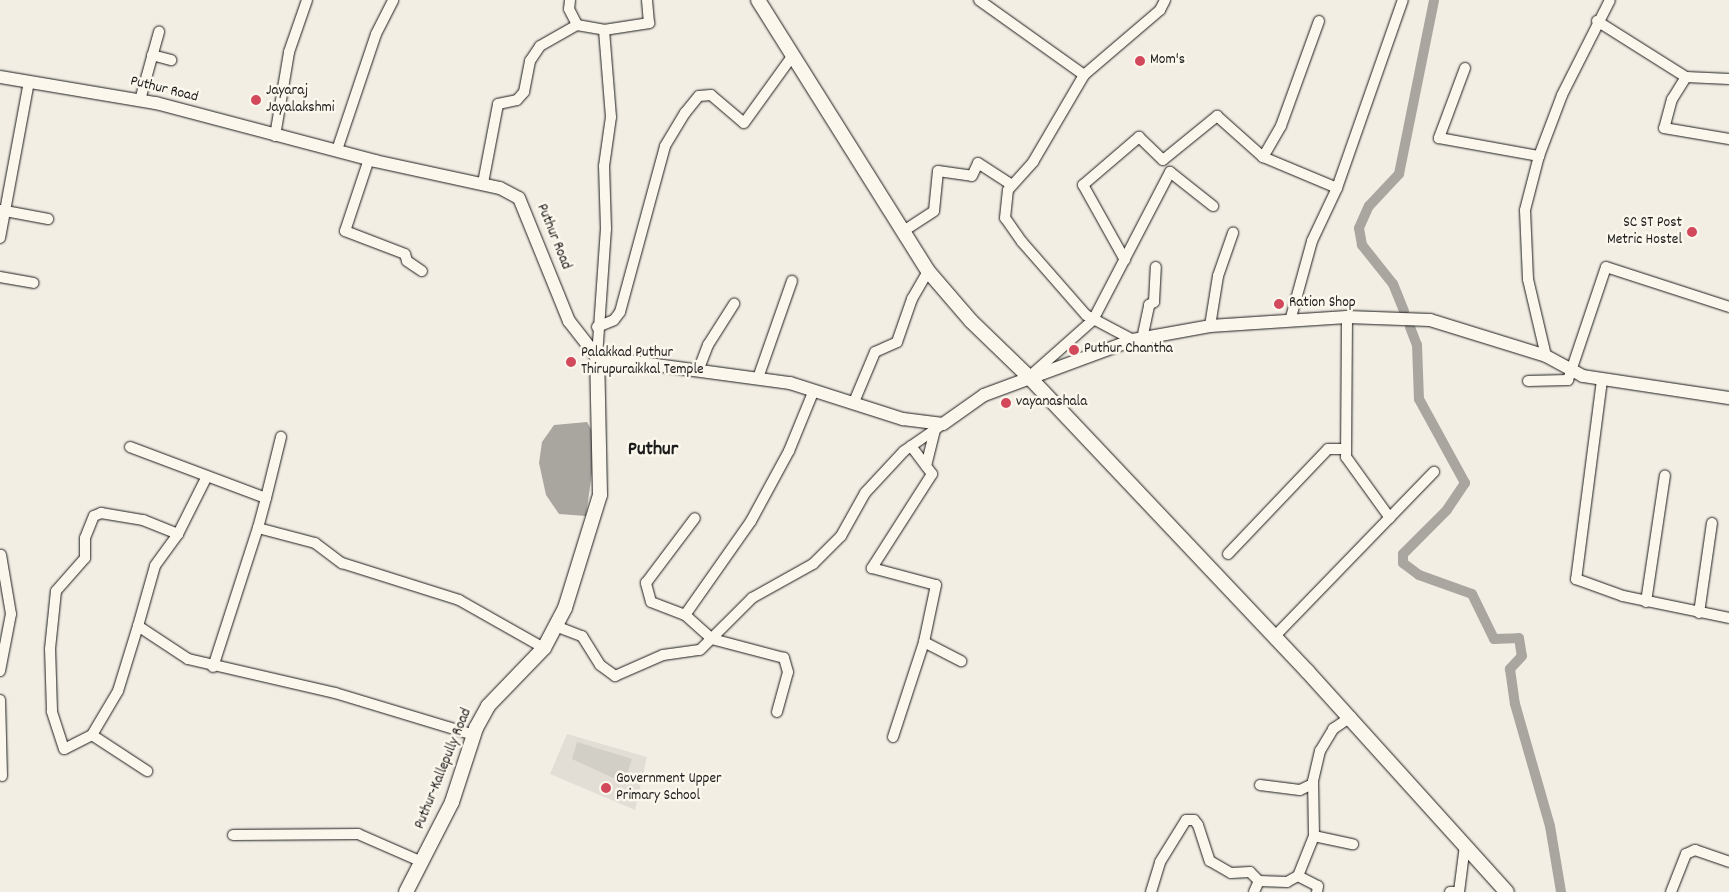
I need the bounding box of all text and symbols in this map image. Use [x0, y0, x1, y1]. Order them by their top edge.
place label: Mom's [1150, 52, 1185, 70]
marker: Mom's [1134, 55, 1146, 67]
street label: Puthur Road [128, 73, 200, 107]
place label: Jayaraj Jayalakshmi [266, 82, 335, 117]
marker: Jayaraj Jayalakshmi [250, 94, 262, 106]
street label: Puthur Road [532, 202, 574, 272]
place label: SC ST Post Metric Hostel [1607, 214, 1682, 249]
marker: SC ST Post Metric Hostel [1686, 226, 1698, 238]
place label: Ration Shop [1289, 295, 1356, 313]
marker: Ration Shop [1273, 298, 1285, 310]
place label: Puthur Chantha [1084, 341, 1173, 359]
place label: Palakkad Puthur Thirupuraikkal Temple [581, 344, 704, 379]
marker: Puthur Chantha [1068, 344, 1080, 356]
marker: Palakkad Puthur Thirupuraikkal Temple [565, 356, 577, 368]
place label: vayanashala [1016, 394, 1087, 412]
marker: vayanashala [1000, 397, 1012, 409]
district label: Puthur [628, 438, 678, 462]
street label: Puthur-Kallepully Road [412, 706, 476, 832]
place label: Government Upper Primary School [616, 770, 722, 805]
marker: Government Upper Primary School [600, 782, 612, 794]

